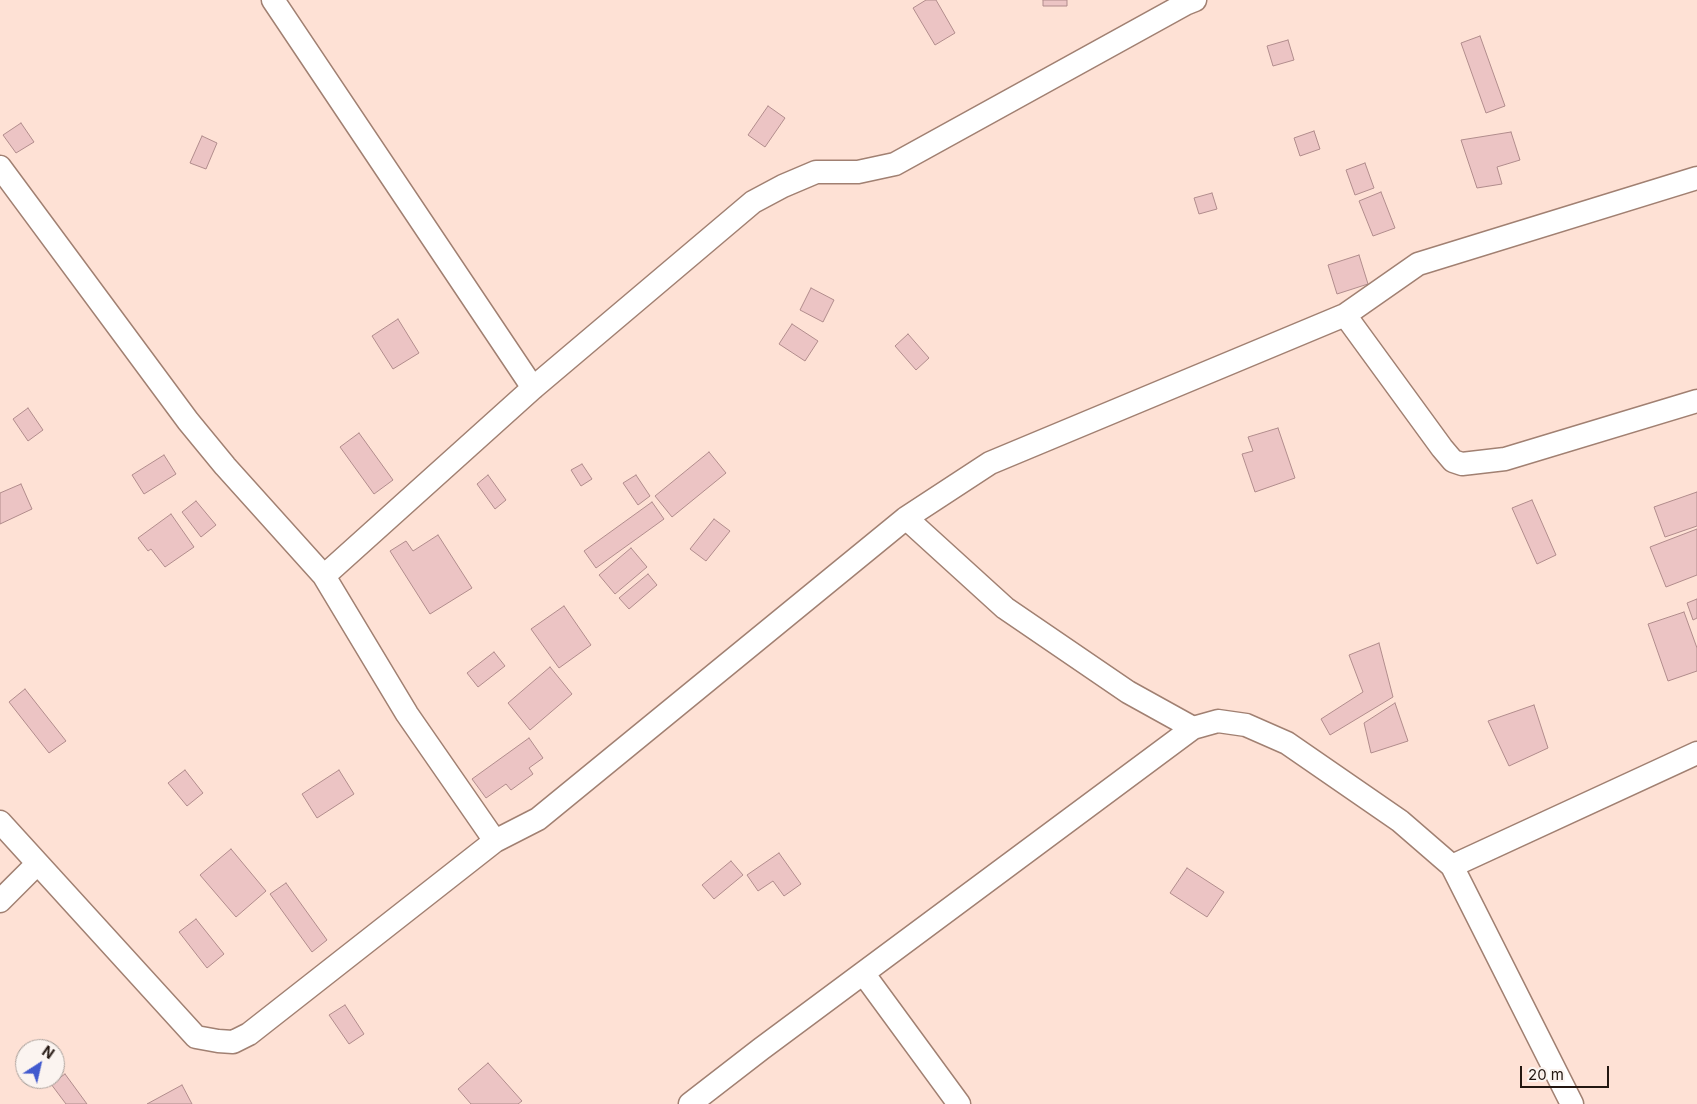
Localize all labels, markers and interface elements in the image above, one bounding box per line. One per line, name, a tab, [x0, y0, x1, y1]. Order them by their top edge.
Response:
north arrow	[15, 1039, 65, 1089]
text: N	[39, 1042, 58, 1062]
scale bar	[1522, 1056, 1611, 1088]
text: 20 m	[1528, 1065, 1564, 1084]

